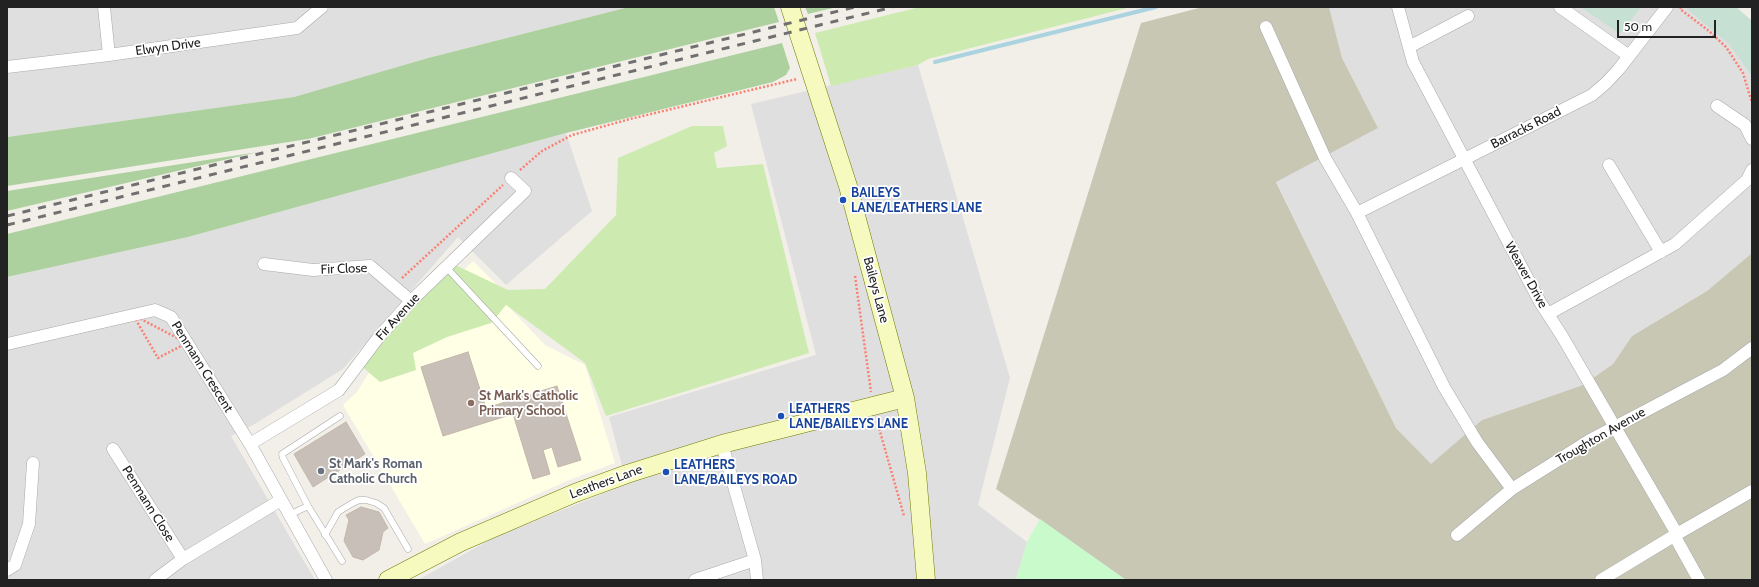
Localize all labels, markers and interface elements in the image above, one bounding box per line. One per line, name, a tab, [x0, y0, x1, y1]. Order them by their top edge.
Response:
scale bar	[1619, 12, 1718, 38]
text: 50 m	[1624, 19, 1652, 34]
street label: Elwyn Drive	[134, 35, 202, 59]
street label: Barracks Road	[1488, 104, 1564, 152]
place label: BAILEYS LANE/LEATHERS LANE	[851, 185, 982, 216]
marker: BAILEYS LANE/LEATHERS LANE	[838, 195, 848, 205]
street label: Weaver Drive	[1501, 239, 1551, 311]
street label: Baileys Lane	[860, 255, 892, 325]
street label: Fir Close	[320, 260, 368, 278]
street label: Fir Avenue	[373, 290, 423, 344]
street label: Penmann Crescent	[168, 319, 236, 415]
place label: St Mark's Catholic Primary School	[479, 388, 578, 419]
marker: St Mark's Catholic Primary School	[466, 398, 476, 408]
place label: LEATHERS LANE/BAILEYS LANE	[789, 401, 908, 432]
street label: Troughton Avenue	[1554, 404, 1648, 468]
marker: LEATHERS LANE/BAILEYS LANE	[776, 411, 786, 421]
place label: St Mark's Roman Catholic Church	[329, 456, 423, 487]
place label: LEATHERS LANE/BAILEYS ROAD	[674, 457, 797, 488]
street label: Leathers Lane	[567, 462, 645, 502]
street label: Penmann Close	[118, 463, 178, 545]
marker: St Mark's Roman Catholic Church	[316, 466, 326, 476]
marker: LEATHERS LANE/BAILEYS ROAD	[661, 467, 671, 477]

